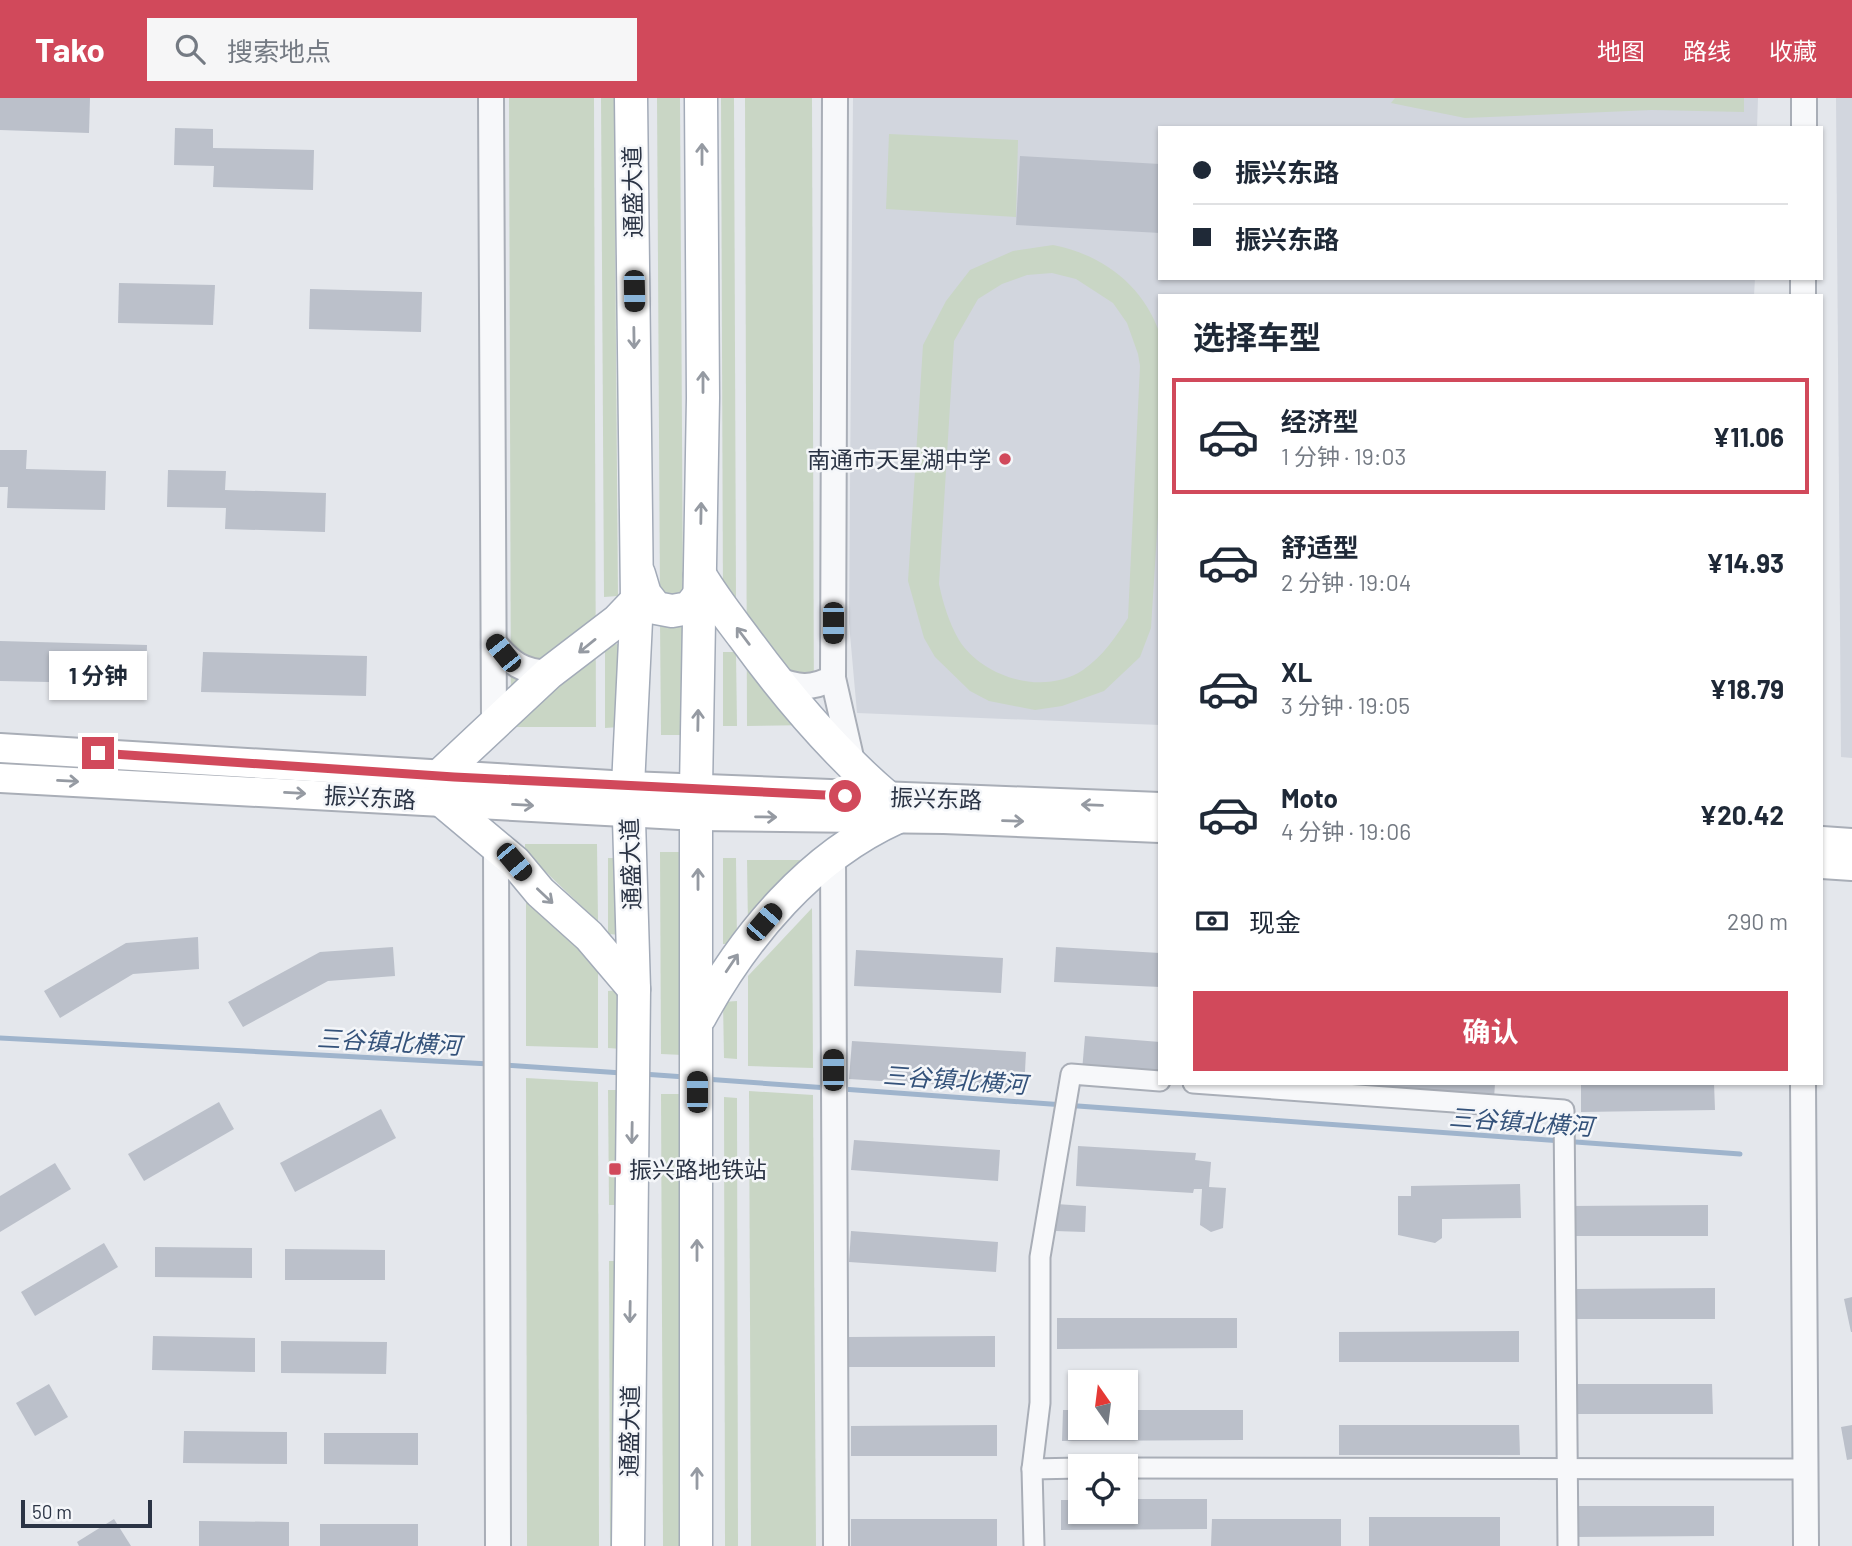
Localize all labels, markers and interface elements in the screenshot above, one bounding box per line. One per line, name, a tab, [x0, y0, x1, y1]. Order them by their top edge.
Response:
search box	[147, 18, 637, 81]
text: Tako	[35, 29, 105, 69]
icon: search	[171, 30, 209, 68]
text: 搜索地点	[227, 35, 331, 66]
text: 地图	[1597, 36, 1645, 65]
text: 路线	[1683, 36, 1731, 65]
text: 收藏	[1769, 36, 1817, 65]
one-way arrow	[695, 143, 709, 166]
street label: 通盛大道	[617, 146, 647, 238]
text: 振兴东路	[1235, 156, 1339, 187]
text: 振兴东路	[1235, 223, 1339, 254]
car	[624, 270, 645, 312]
text: 选择车型	[1193, 317, 1321, 355]
one-way arrow	[627, 326, 641, 349]
one-way arrow	[696, 371, 710, 394]
icon: car	[1197, 405, 1260, 468]
text: 经济型	[1281, 405, 1359, 436]
text: ¥11.06	[1712, 421, 1784, 452]
text: 1 分钟 · 19:03	[1281, 442, 1406, 470]
place label: 南通市天星湖中学	[807, 445, 991, 473]
marker: 南通市天星湖中学	[997, 451, 1013, 467]
one-way arrow	[695, 501, 708, 524]
icon: car	[1197, 531, 1260, 594]
text: 舒适型	[1281, 531, 1359, 562]
text: ¥14.93	[1706, 547, 1784, 578]
text: 2 分钟 · 19:04	[1281, 568, 1411, 596]
car	[823, 602, 844, 644]
one-way arrow	[735, 627, 750, 646]
car	[482, 630, 525, 676]
one-way arrow	[578, 638, 596, 654]
callout: 1 分钟	[49, 652, 147, 700]
text: XL	[1281, 656, 1312, 687]
icon: car	[1197, 657, 1260, 720]
text: 1 分钟	[69, 661, 127, 689]
text: ¥18.79	[1709, 673, 1784, 704]
text: 3 分钟 · 19:05	[1281, 691, 1410, 719]
one-way arrow	[691, 708, 705, 731]
route end	[82, 737, 114, 769]
one-way arrow	[56, 775, 79, 788]
route start	[829, 780, 861, 812]
street label: 振兴东路	[323, 781, 417, 813]
street label: 振兴东路	[890, 782, 982, 814]
text: Moto	[1281, 782, 1338, 813]
icon: car	[1197, 783, 1260, 846]
one-way arrow	[284, 786, 307, 799]
one-way arrow	[511, 798, 534, 811]
one-way arrow	[1081, 798, 1104, 811]
text: ¥20.42	[1699, 799, 1784, 830]
one-way arrow	[755, 810, 778, 824]
one-way arrow	[1001, 815, 1024, 828]
text: 4 分钟 · 19:06	[1281, 817, 1411, 845]
street label: 通盛大道	[614, 818, 646, 910]
car	[493, 839, 536, 885]
one-way arrow	[691, 868, 705, 891]
one-way arrow	[536, 888, 553, 905]
car	[743, 899, 786, 945]
icon: cash	[1193, 902, 1231, 940]
text: 现金	[1249, 906, 1301, 937]
text: 290 m	[1727, 907, 1788, 935]
one-way arrow	[726, 953, 740, 973]
button: 确认	[1193, 991, 1788, 1071]
water label: 三谷镇北横河	[316, 1023, 466, 1059]
car	[823, 1049, 844, 1091]
water label: 三谷镇北横河	[882, 1060, 1032, 1099]
car	[687, 1071, 708, 1113]
water label: 三谷镇北横河	[1448, 1102, 1598, 1141]
one-way arrow	[626, 1121, 639, 1144]
place label: 振兴路地铁站	[629, 1155, 767, 1183]
marker: 振兴路地铁站	[607, 1161, 623, 1177]
one-way arrow	[690, 1239, 704, 1262]
one-way arrow	[624, 1300, 637, 1323]
north arrow	[1068, 1370, 1138, 1440]
map controls	[1068, 1370, 1138, 1524]
street label: 通盛大道	[614, 1385, 644, 1477]
button: locate	[1068, 1454, 1138, 1524]
one-way arrow	[690, 1467, 704, 1490]
scale bar	[21, 1497, 152, 1529]
text: 50 m	[32, 1500, 72, 1523]

